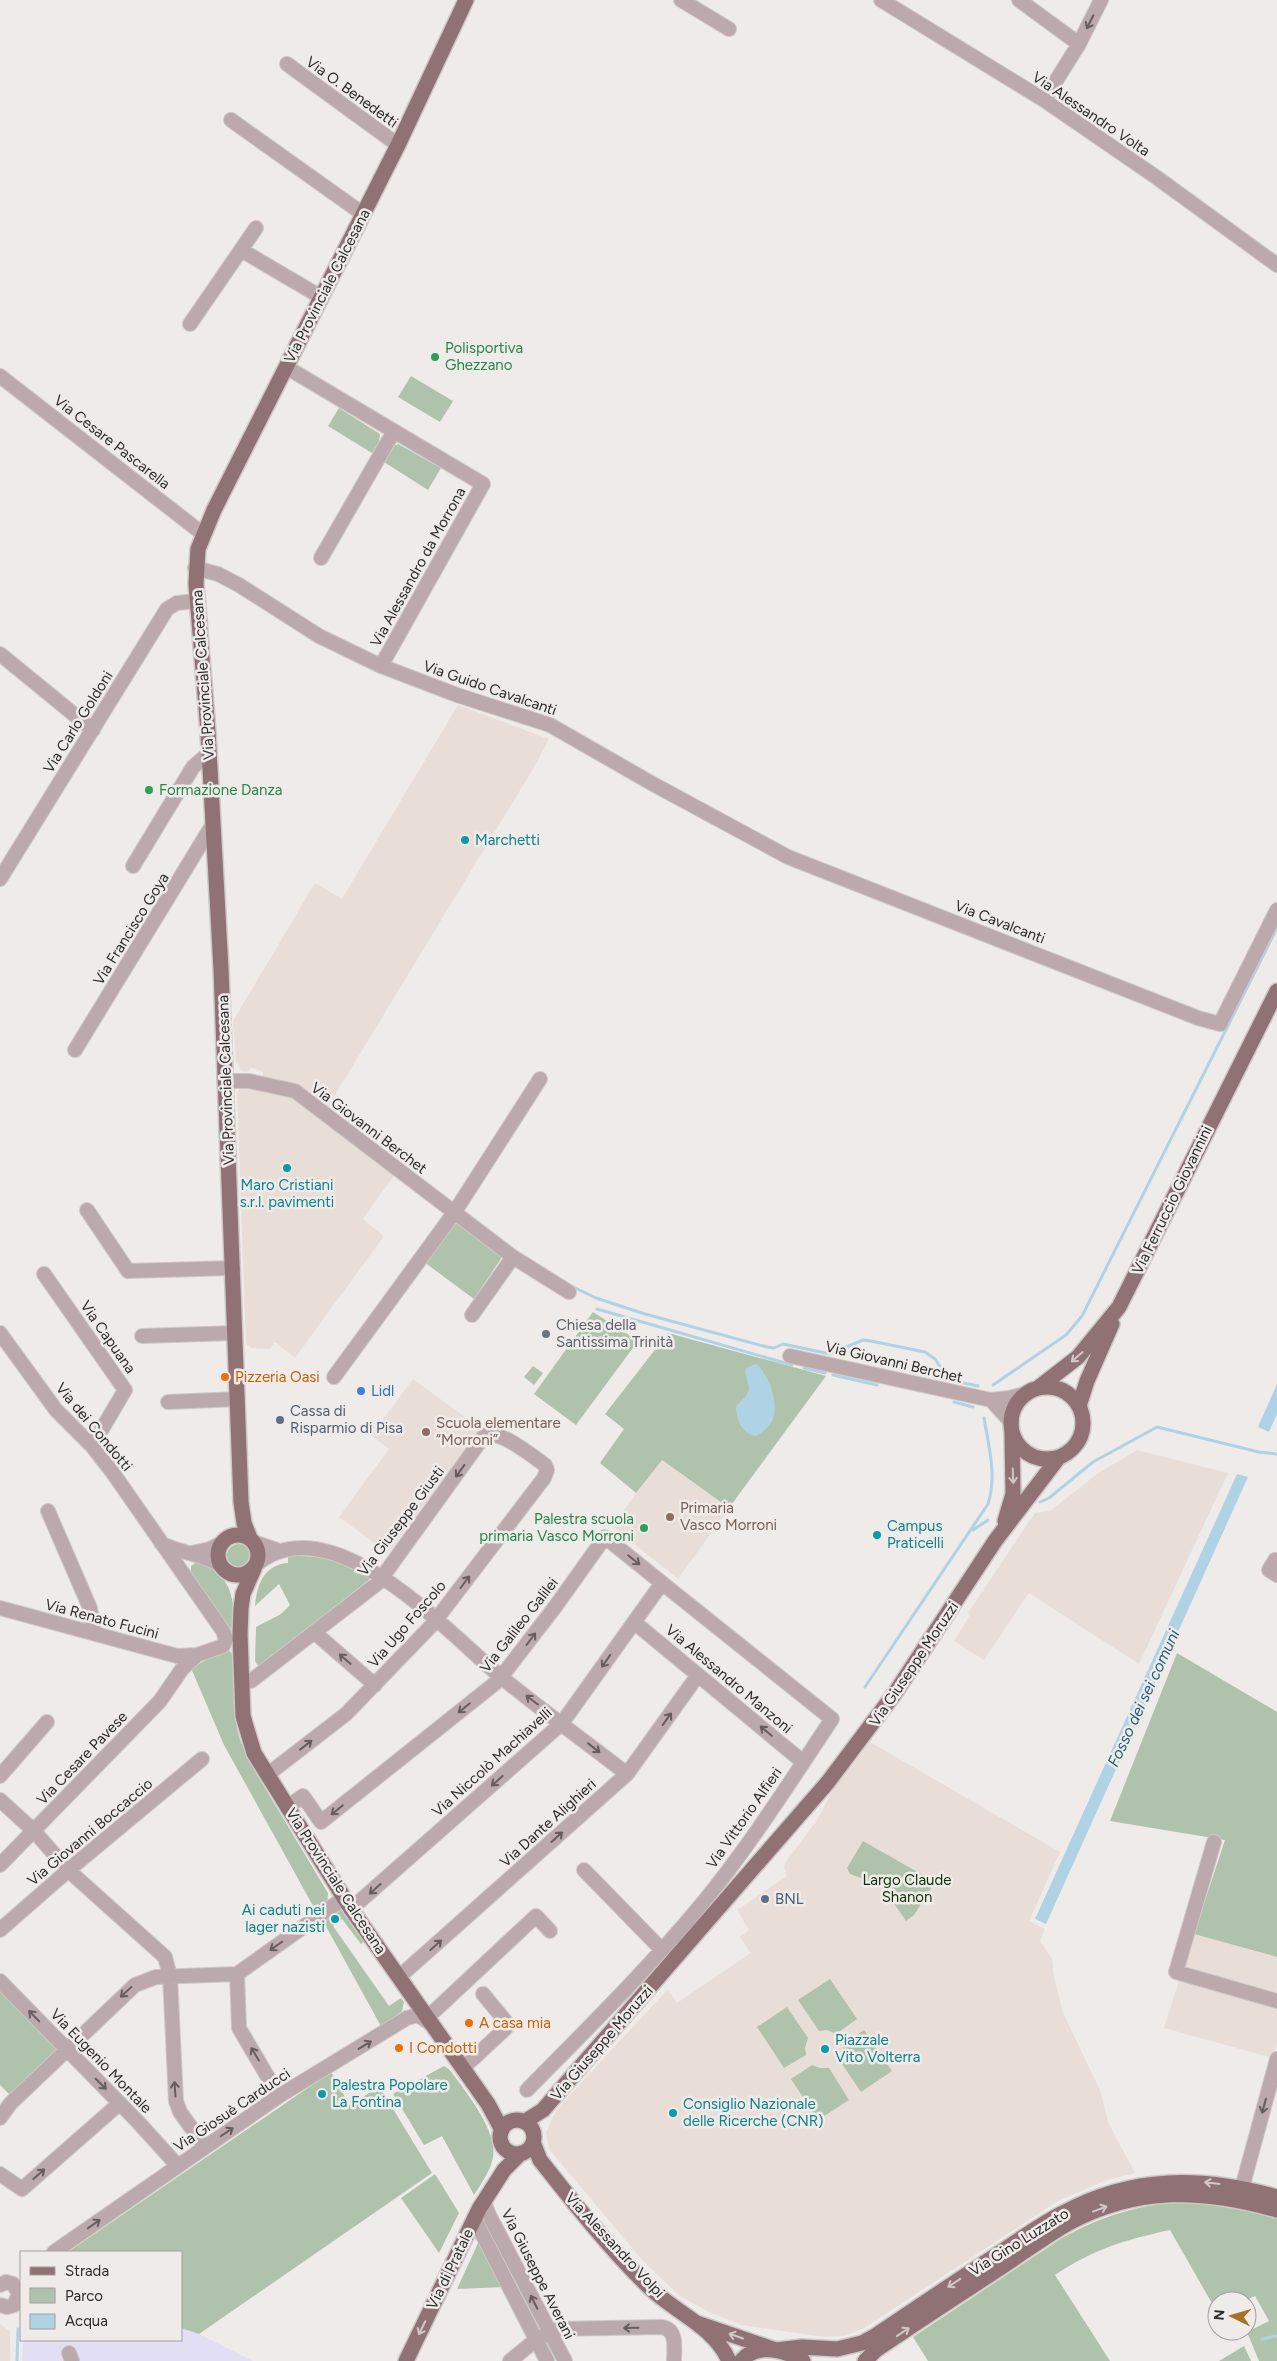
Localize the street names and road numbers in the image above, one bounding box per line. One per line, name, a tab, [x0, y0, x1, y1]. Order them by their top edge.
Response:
street label: Via O. Benedetti	[302, 53, 402, 131]
street label: Via Alessandro Volta	[1029, 68, 1153, 160]
street label: Via Provinciale Calcesana	[280, 206, 374, 366]
street label: Via Cesare Pascarella	[50, 391, 174, 493]
street label: Via Alessandro da Morrona	[367, 484, 469, 650]
street label: Via Provinciale Calcesana	[188, 589, 218, 761]
street label: Via Guido Cavalcanti	[421, 657, 559, 719]
street label: Via Carlo Goldoni	[39, 668, 117, 776]
street label: Via Francisco Goya	[89, 870, 173, 988]
street label: Via Cavalcanti	[952, 896, 1048, 948]
street label: Via Provinciale Calcesana	[214, 995, 238, 1165]
street label: Via Giovanni Berchet	[307, 1079, 431, 1178]
street label: Via Ferruccio Giovannini	[1128, 1123, 1216, 1277]
street label: Via Capuana	[76, 1297, 140, 1377]
street label: Via Giovanni Berchet	[823, 1337, 965, 1387]
street label: Via dei Condotti	[52, 1379, 136, 1475]
street label: Via Giuseppe Giusti	[354, 1463, 448, 1579]
street label: Via Galileo Galilei	[476, 1574, 562, 1676]
street label: Via Ugo Foscolo	[364, 1577, 450, 1671]
street label: Via Renato Fucini	[43, 1595, 161, 1643]
street label: Via Giuseppe Moruzzi	[866, 1598, 962, 1730]
street label: Via Alessandro Manzoni	[662, 1621, 796, 1737]
street label: Via Niccolò Machiavelli	[428, 1704, 556, 1820]
street label: Via Cesare Pavese	[33, 1708, 131, 1808]
street label: Via Vittorio Alfieri	[702, 1764, 786, 1872]
street label: Via Giovanni Boccaccio	[24, 1774, 157, 1890]
street label: Via Dante Alighieri	[496, 1775, 600, 1871]
street label: Via Provinciale Calcesana	[282, 1805, 390, 1957]
street label: Via Giuseppe Moruzzi	[547, 1982, 657, 2104]
street label: Via Eugenio Montale	[47, 2005, 155, 2117]
street label: Via Giosuè Carducci	[170, 2064, 294, 2156]
street label: Via Alessandro Volpi	[562, 2189, 668, 2301]
street label: Via Gino Luzzato	[966, 2204, 1072, 2280]
street label: Via Giuseppe Averani	[497, 2206, 579, 2342]
street label: Via di Pratale	[423, 2226, 477, 2312]

